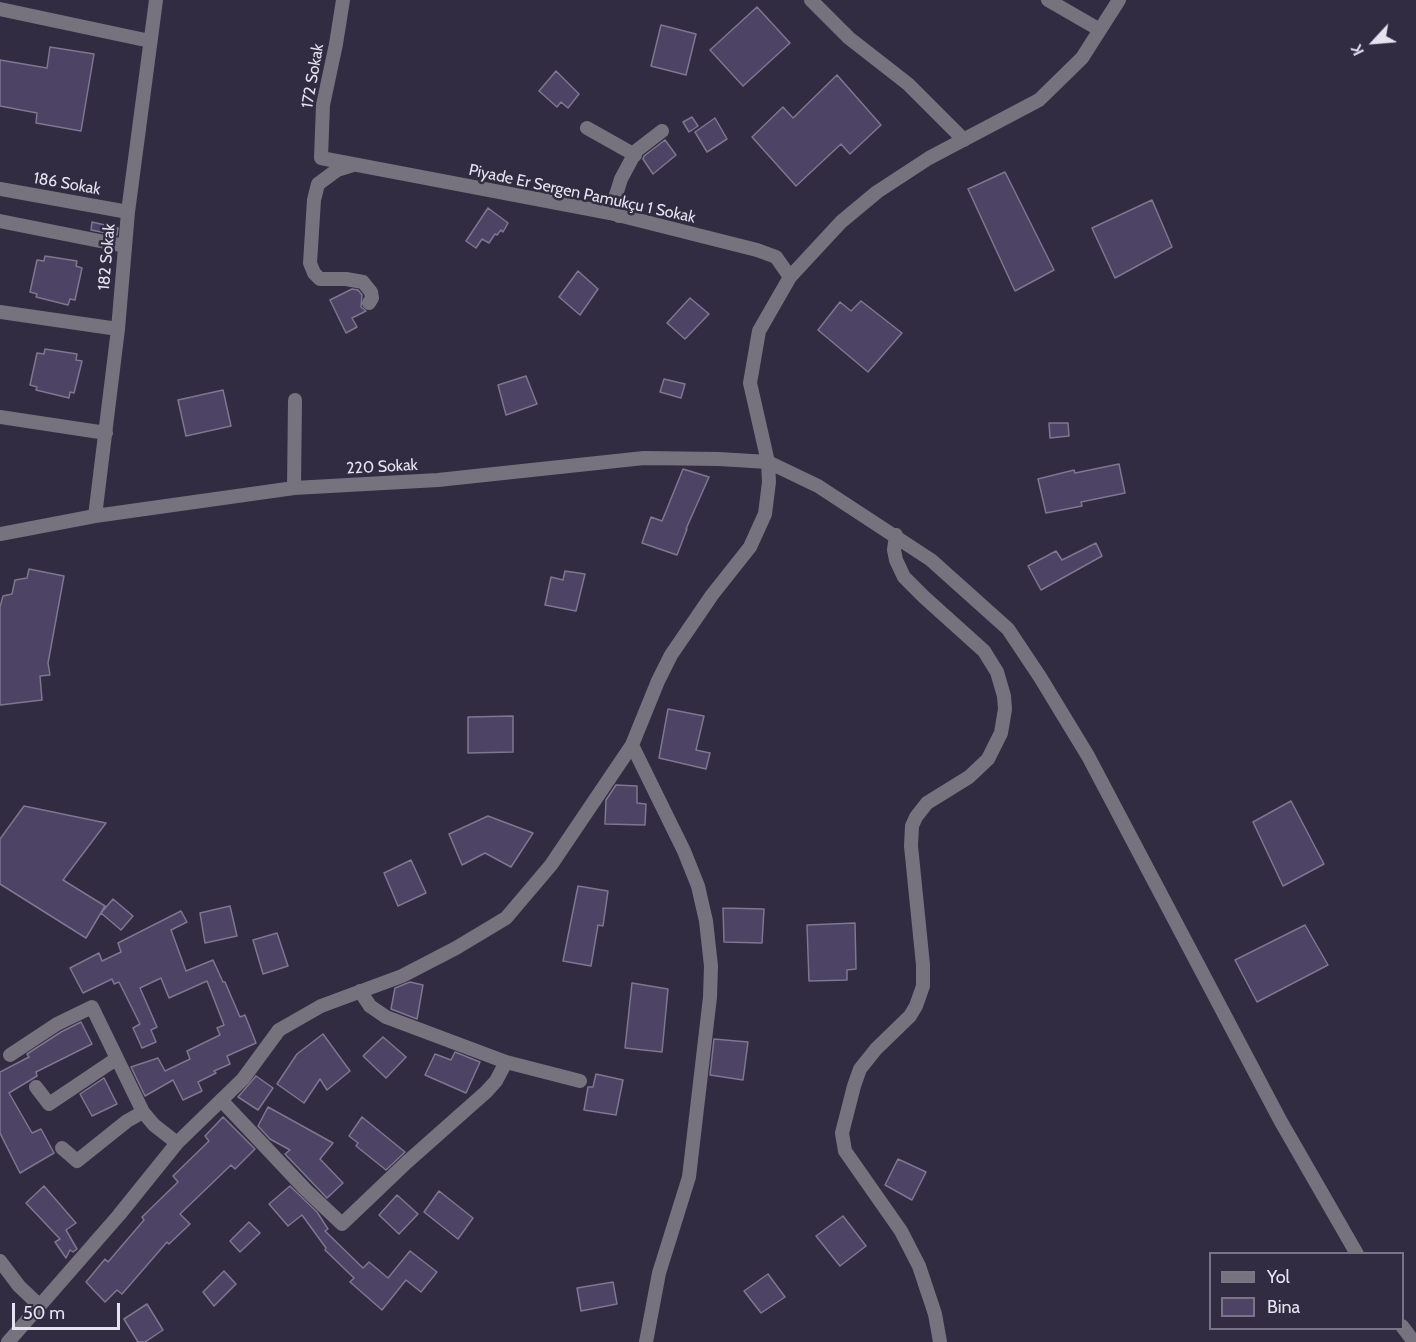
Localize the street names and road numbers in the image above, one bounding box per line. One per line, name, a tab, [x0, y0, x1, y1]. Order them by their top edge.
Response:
street label: 172 Sokak	[298, 42, 328, 110]
street label: Piyade Er Sergen Pamukçu 1 Sokak	[467, 161, 697, 227]
street label: 186 Sokak	[32, 169, 102, 199]
street label: 182 Sokak	[95, 223, 119, 291]
street label: 220 Sokak	[346, 456, 418, 478]

